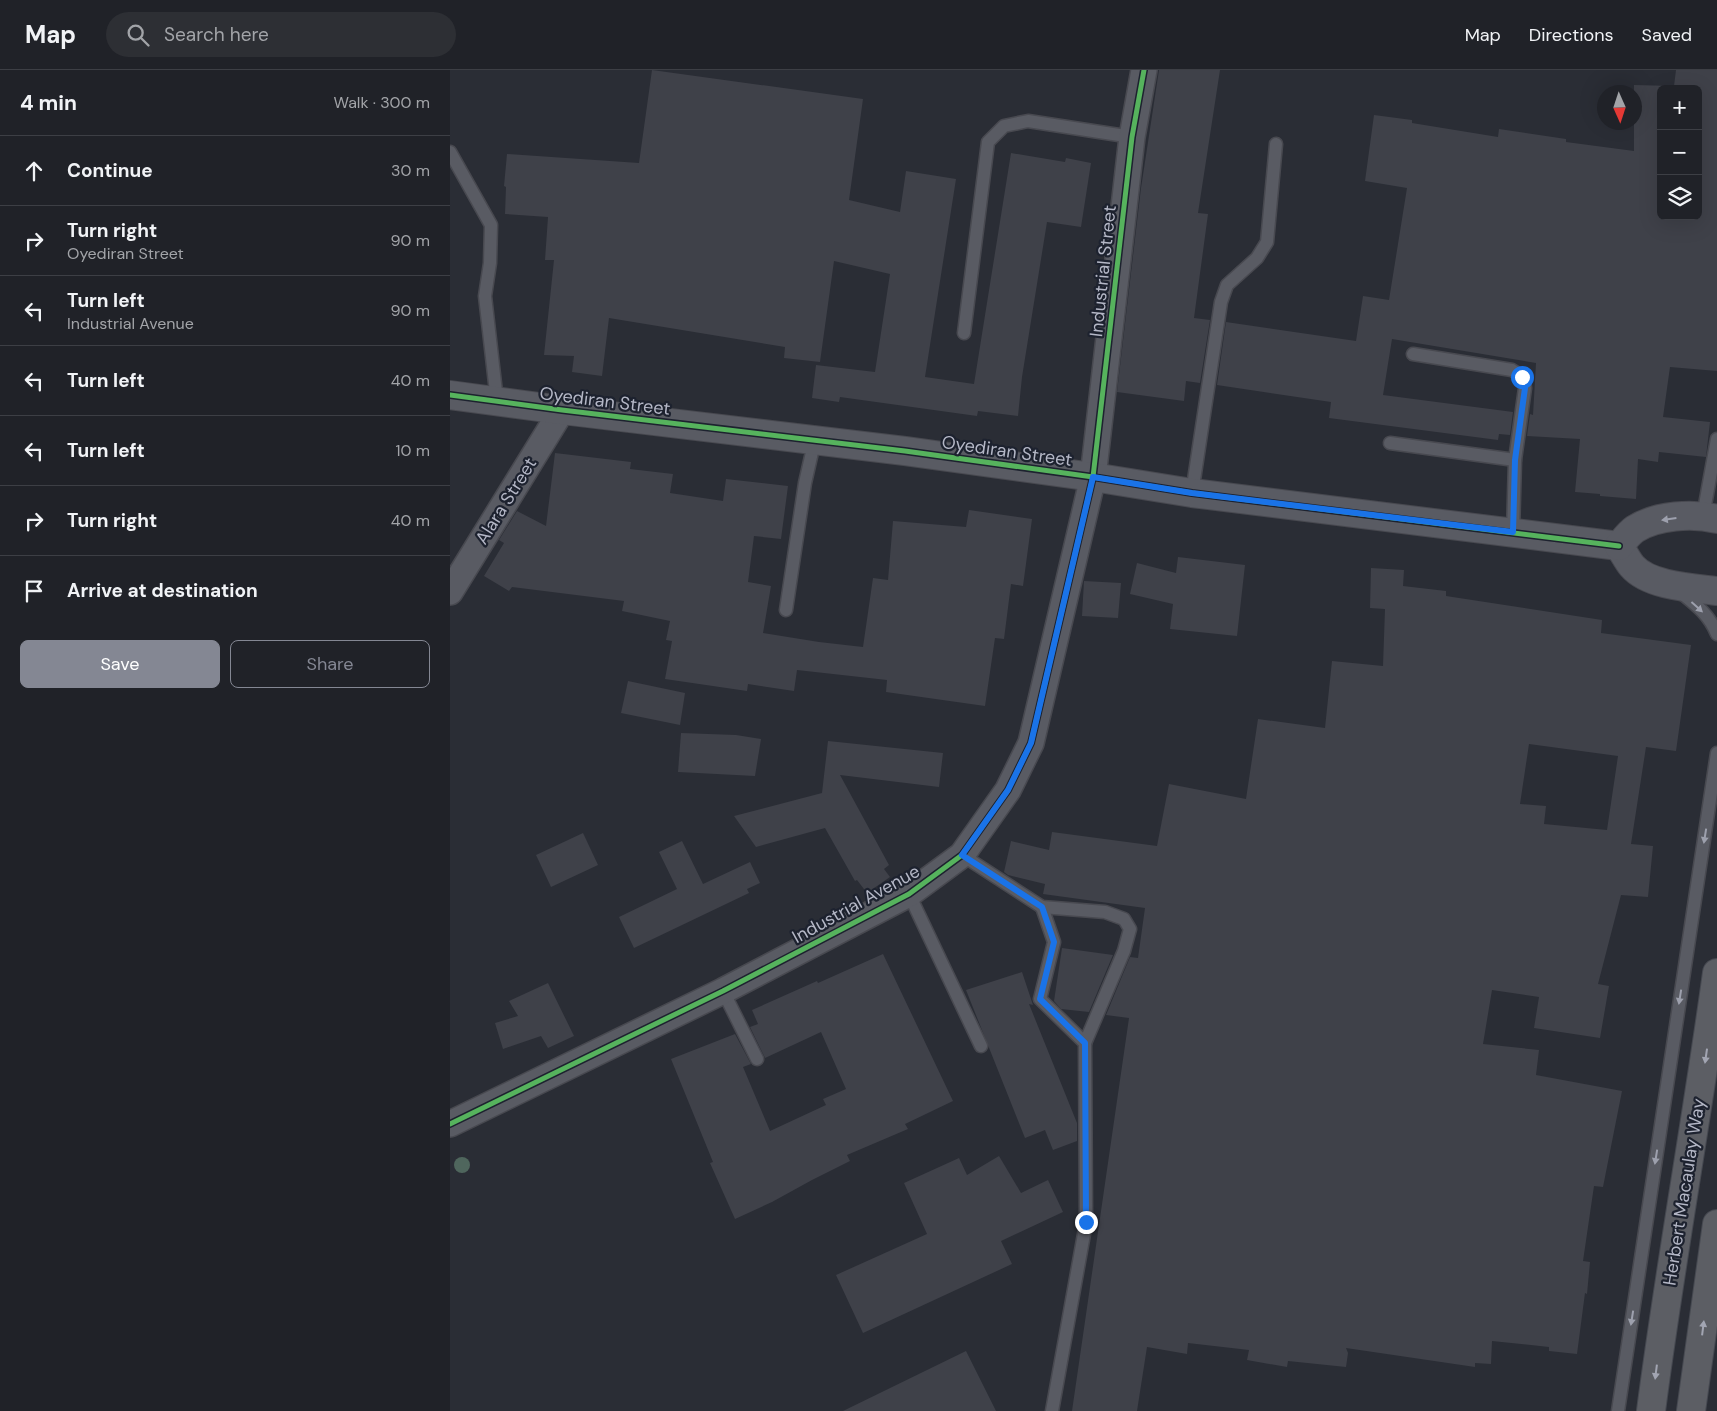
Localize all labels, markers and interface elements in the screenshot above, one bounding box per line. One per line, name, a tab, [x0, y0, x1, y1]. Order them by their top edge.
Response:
search box	[106, 12, 456, 57]
text: Map	[25, 19, 76, 50]
icon: search	[124, 21, 152, 49]
text: Search here	[164, 22, 269, 47]
text: Map	[1465, 23, 1501, 47]
text: Directions	[1529, 23, 1614, 47]
text: Saved	[1642, 23, 1692, 47]
north arrow	[1597, 85, 1642, 130]
map controls	[1657, 85, 1702, 220]
button: +	[1657, 85, 1702, 130]
text: 4 min	[20, 89, 77, 117]
text: Walk · 300 m	[333, 92, 430, 113]
button: −	[1657, 130, 1702, 175]
icon: ahead	[20, 157, 48, 185]
text: Continue	[67, 158, 153, 183]
text: 30 m	[391, 160, 430, 181]
button: layers	[1657, 175, 1702, 220]
street label: Industrial Street	[1084, 204, 1122, 338]
text: Turn right	[67, 218, 157, 243]
icon: right	[20, 227, 48, 255]
text: 90 m	[390, 230, 430, 251]
text: Oyediran Street	[67, 243, 184, 264]
text: Turn left	[67, 288, 145, 313]
icon: left	[20, 297, 48, 325]
text: 90 m	[390, 300, 430, 321]
text: Industrial Avenue	[67, 313, 194, 334]
route start	[1511, 366, 1534, 389]
icon: left	[20, 367, 48, 395]
text: Turn left	[67, 368, 145, 393]
text: 40 m	[391, 370, 430, 391]
street label: Oyediran Street	[538, 381, 672, 421]
street label: Oyediran Street	[940, 430, 1074, 472]
icon: left	[20, 437, 48, 465]
text: Turn left	[67, 438, 145, 463]
text: 10 m	[396, 440, 430, 461]
street label: Alara Street	[470, 453, 542, 549]
icon: right	[20, 507, 48, 535]
text: Turn right	[67, 508, 157, 533]
text: 40 m	[391, 510, 430, 531]
one-way arrow	[1660, 515, 1676, 523]
icon: arrive	[20, 577, 48, 605]
text: Arrive at destination	[67, 578, 258, 603]
one-way arrow	[1691, 601, 1703, 613]
button: Save	[20, 640, 220, 688]
button: Share	[230, 640, 430, 688]
one-way arrow	[1700, 828, 1708, 844]
street label: Industrial Avenue	[788, 859, 924, 949]
one-way arrow	[1676, 989, 1684, 1005]
one-way arrow	[1701, 1048, 1709, 1064]
street label: Herbert Macaulay Way	[1657, 1097, 1711, 1287]
one-way arrow	[1652, 1150, 1660, 1166]
route end	[1075, 1211, 1098, 1234]
one-way arrow	[1627, 1310, 1635, 1326]
one-way arrow	[1699, 1320, 1707, 1336]
one-way arrow	[1652, 1364, 1660, 1380]

